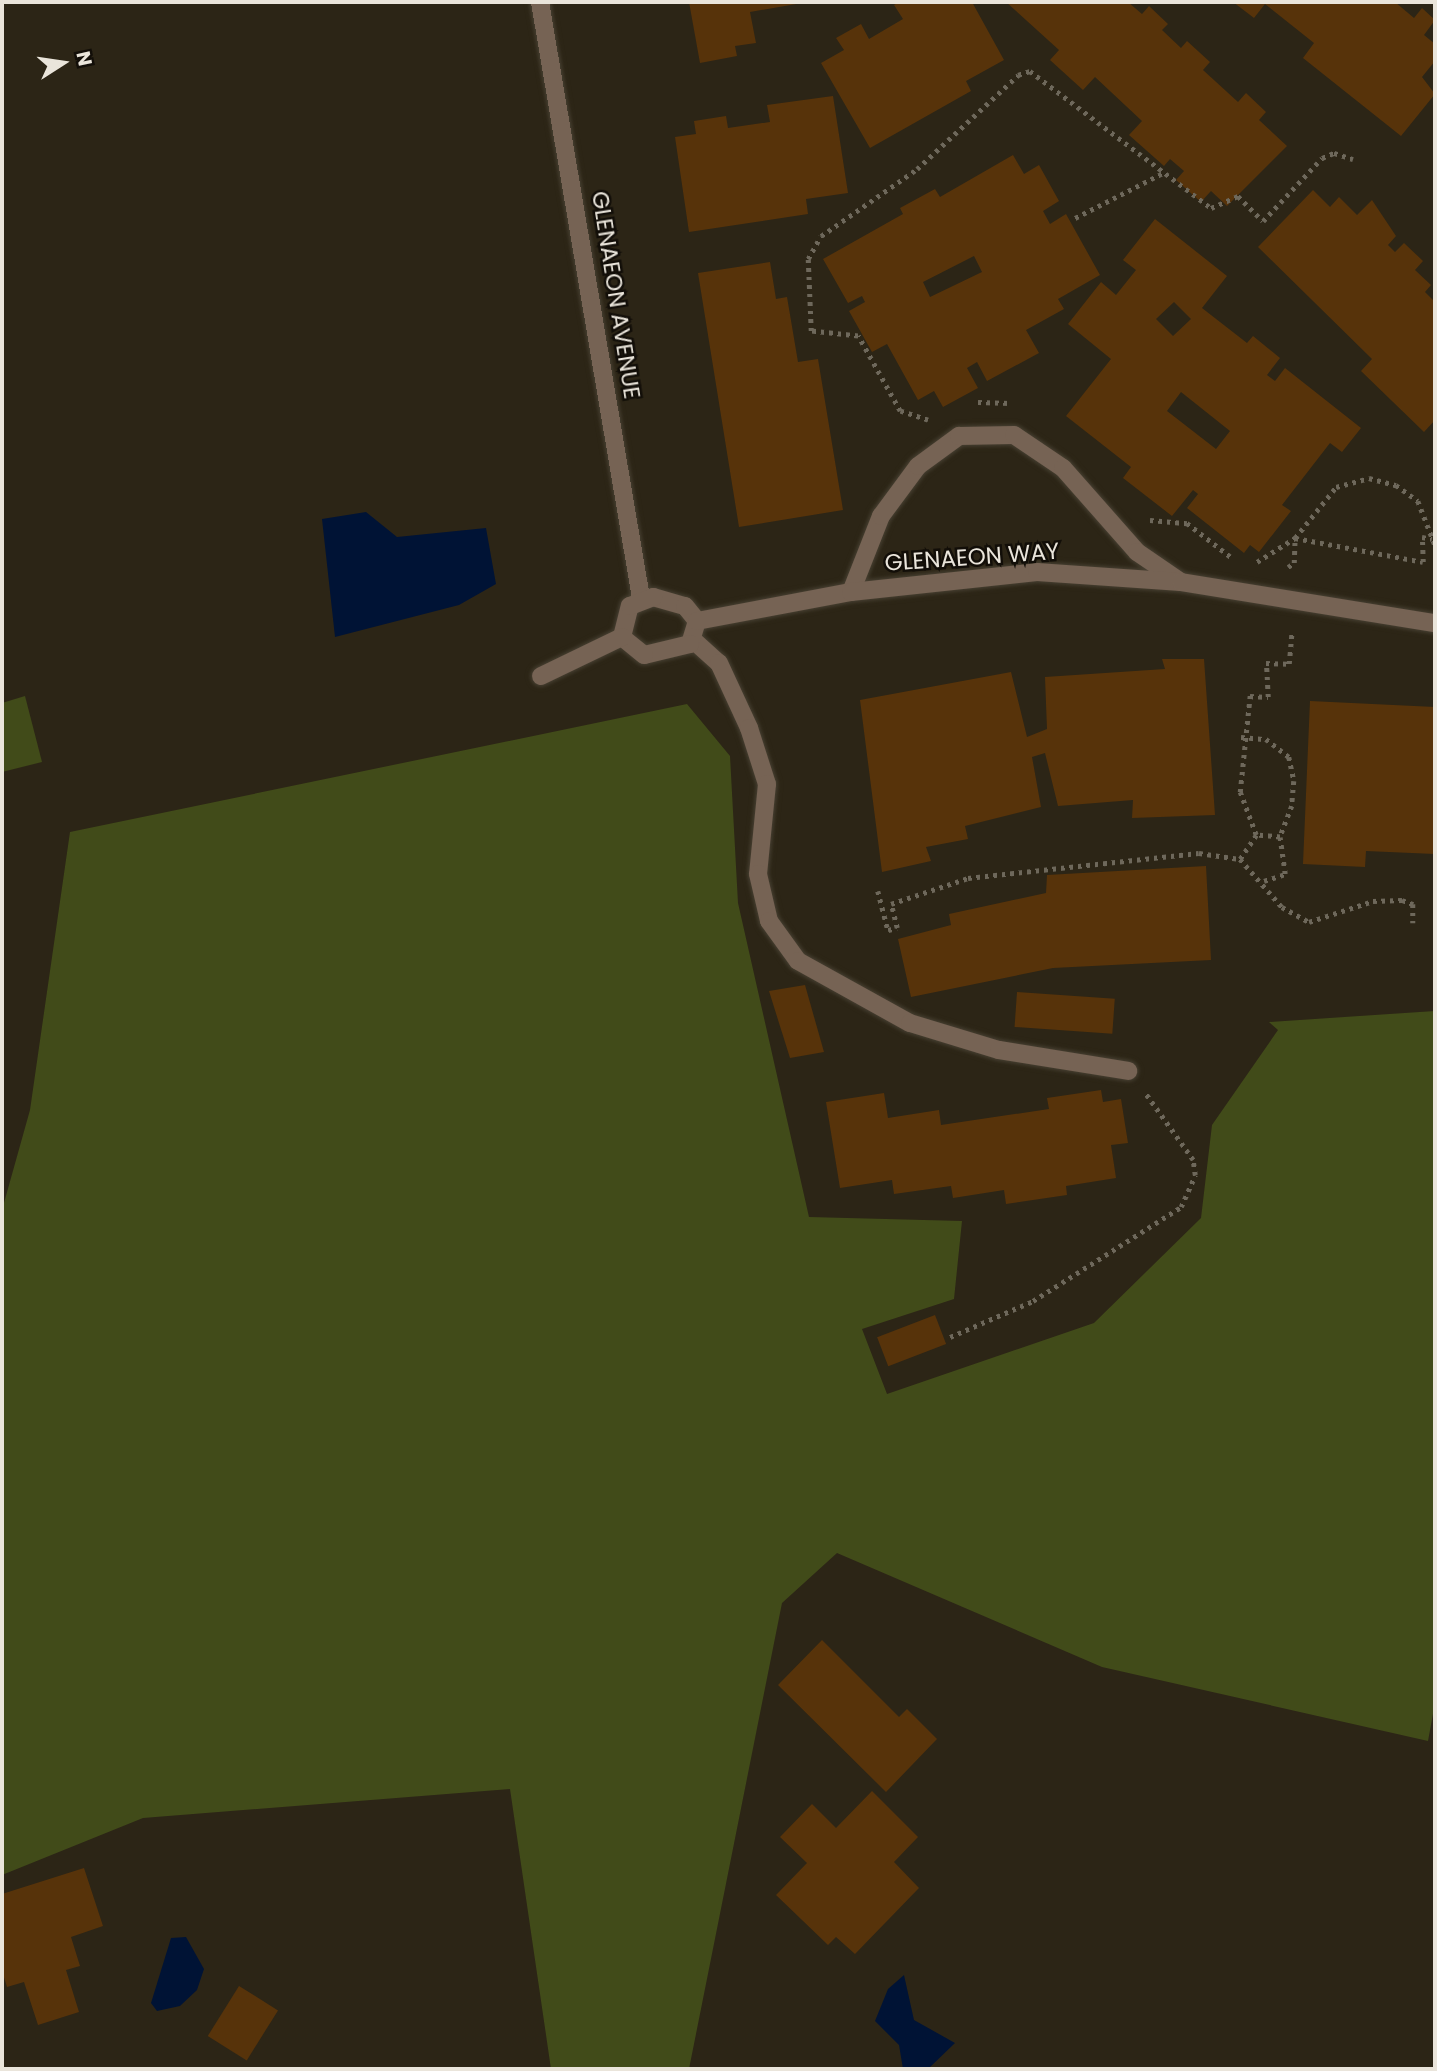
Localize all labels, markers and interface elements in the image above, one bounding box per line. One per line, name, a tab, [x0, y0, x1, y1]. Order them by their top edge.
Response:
north arrow	[28, 28, 98, 98]
text: N	[69, 49, 99, 68]
street label: GLENAEON AVENUE	[586, 189, 646, 401]
street label: GLENAEON WAY	[884, 537, 1060, 577]

